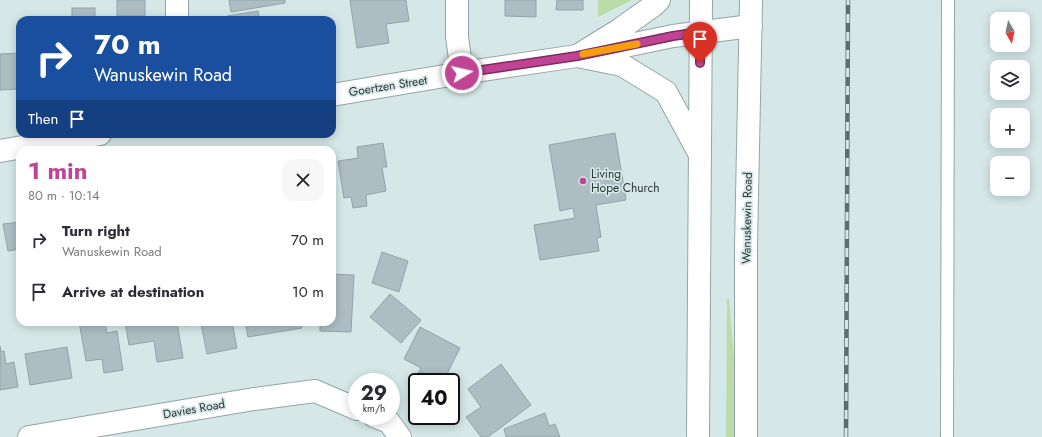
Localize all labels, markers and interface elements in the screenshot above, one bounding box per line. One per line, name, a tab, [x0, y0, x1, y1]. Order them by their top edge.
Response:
north arrow	[990, 12, 1030, 52]
map controls	[990, 12, 1030, 196]
pin	[683, 22, 717, 63]
text: 70 m	[94, 24, 161, 65]
icon: arrive	[689, 28, 711, 50]
icon: right	[28, 32, 80, 84]
position arrow	[441, 52, 483, 94]
button: layers	[990, 60, 1030, 100]
text: Wanuskewin Road	[94, 62, 232, 88]
street label: Goertzen Street	[348, 71, 429, 101]
text: Then	[28, 108, 58, 130]
icon: arrive	[66, 108, 88, 130]
button: +	[990, 108, 1030, 148]
text: 1 min	[28, 153, 88, 188]
button: −	[990, 156, 1030, 196]
button: close	[282, 159, 324, 201]
place label: Living Hope Church	[591, 165, 660, 197]
street label: Wanuskewin Road	[737, 172, 757, 264]
marker: Living Hope Church	[578, 176, 588, 186]
text: 80 m · 10:14	[28, 186, 100, 205]
text: Turn right	[62, 220, 130, 242]
icon: right	[28, 229, 50, 251]
text: 70 m	[291, 229, 324, 251]
text: Wanuskewin Road	[62, 242, 162, 261]
icon: arrive	[28, 281, 50, 303]
text: Arrive at destination	[62, 281, 204, 303]
text: 10 m	[292, 281, 324, 303]
speed limit sign: 40	[408, 373, 460, 425]
text: 29	[361, 379, 387, 408]
street label: Davies Road	[162, 395, 226, 423]
text: km/h	[363, 401, 385, 416]

